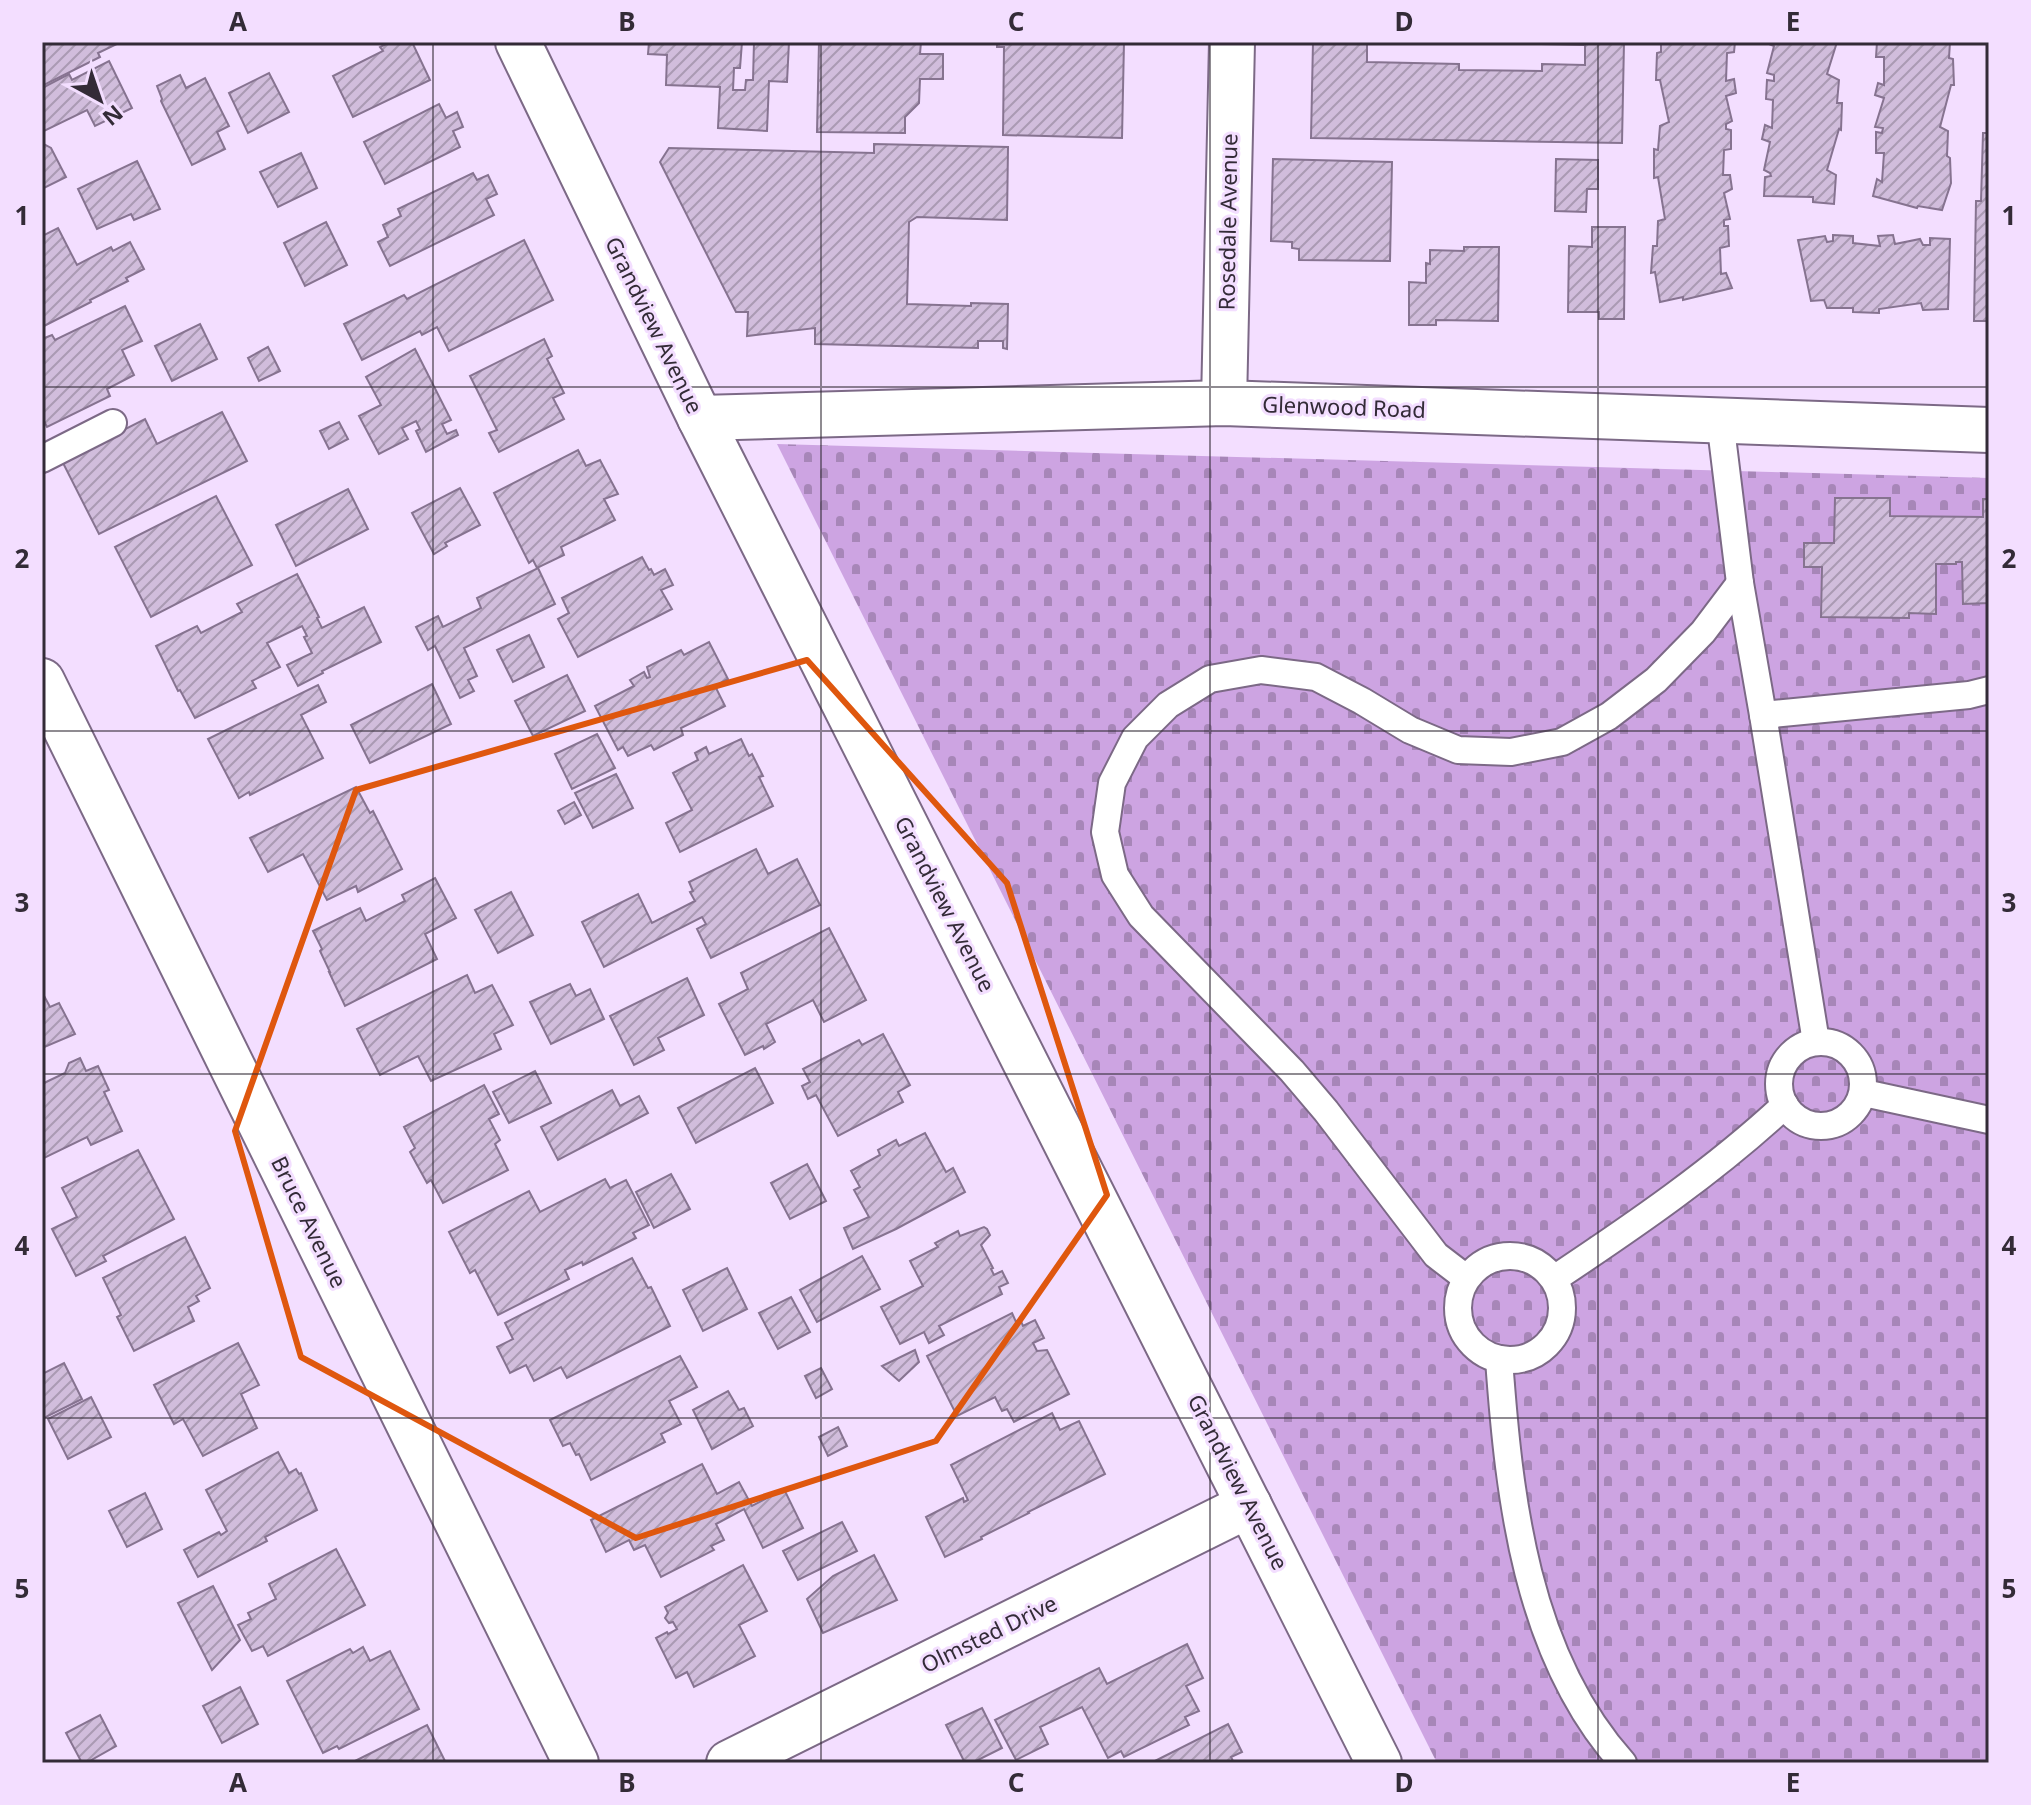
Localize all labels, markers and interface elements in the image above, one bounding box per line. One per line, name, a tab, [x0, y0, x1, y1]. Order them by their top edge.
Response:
text: A	[229, 3, 247, 39]
text: B	[618, 3, 636, 39]
text: C	[1008, 3, 1024, 39]
text: D	[1394, 3, 1414, 39]
text: E	[1786, 3, 1800, 39]
north arrow	[60, 60, 140, 140]
text: N	[97, 99, 130, 133]
street label: Rosedale Avenue	[1210, 133, 1244, 311]
text: 1	[15, 197, 29, 233]
text: 1	[2002, 197, 2016, 233]
street label: Grandview Avenue	[599, 231, 711, 418]
street label: Glenwood Road	[1262, 388, 1426, 424]
text: 2	[15, 540, 30, 576]
text: 2	[2002, 540, 2017, 576]
street label: Grandview Avenue	[889, 811, 1003, 996]
text: 3	[15, 884, 29, 920]
text: 3	[2002, 884, 2016, 920]
street label: Bruce Avenue	[265, 1151, 355, 1292]
text: 4	[15, 1227, 30, 1263]
text: 4	[2002, 1227, 2017, 1263]
street label: Grandview Avenue	[1182, 1389, 1296, 1574]
text: 5	[15, 1570, 29, 1606]
text: 5	[2002, 1570, 2016, 1606]
street label: Olmsted Drive	[915, 1587, 1062, 1679]
text: A	[229, 1764, 247, 1800]
text: B	[618, 1764, 636, 1800]
text: C	[1008, 1764, 1024, 1800]
text: D	[1394, 1764, 1414, 1800]
text: E	[1786, 1764, 1800, 1800]

